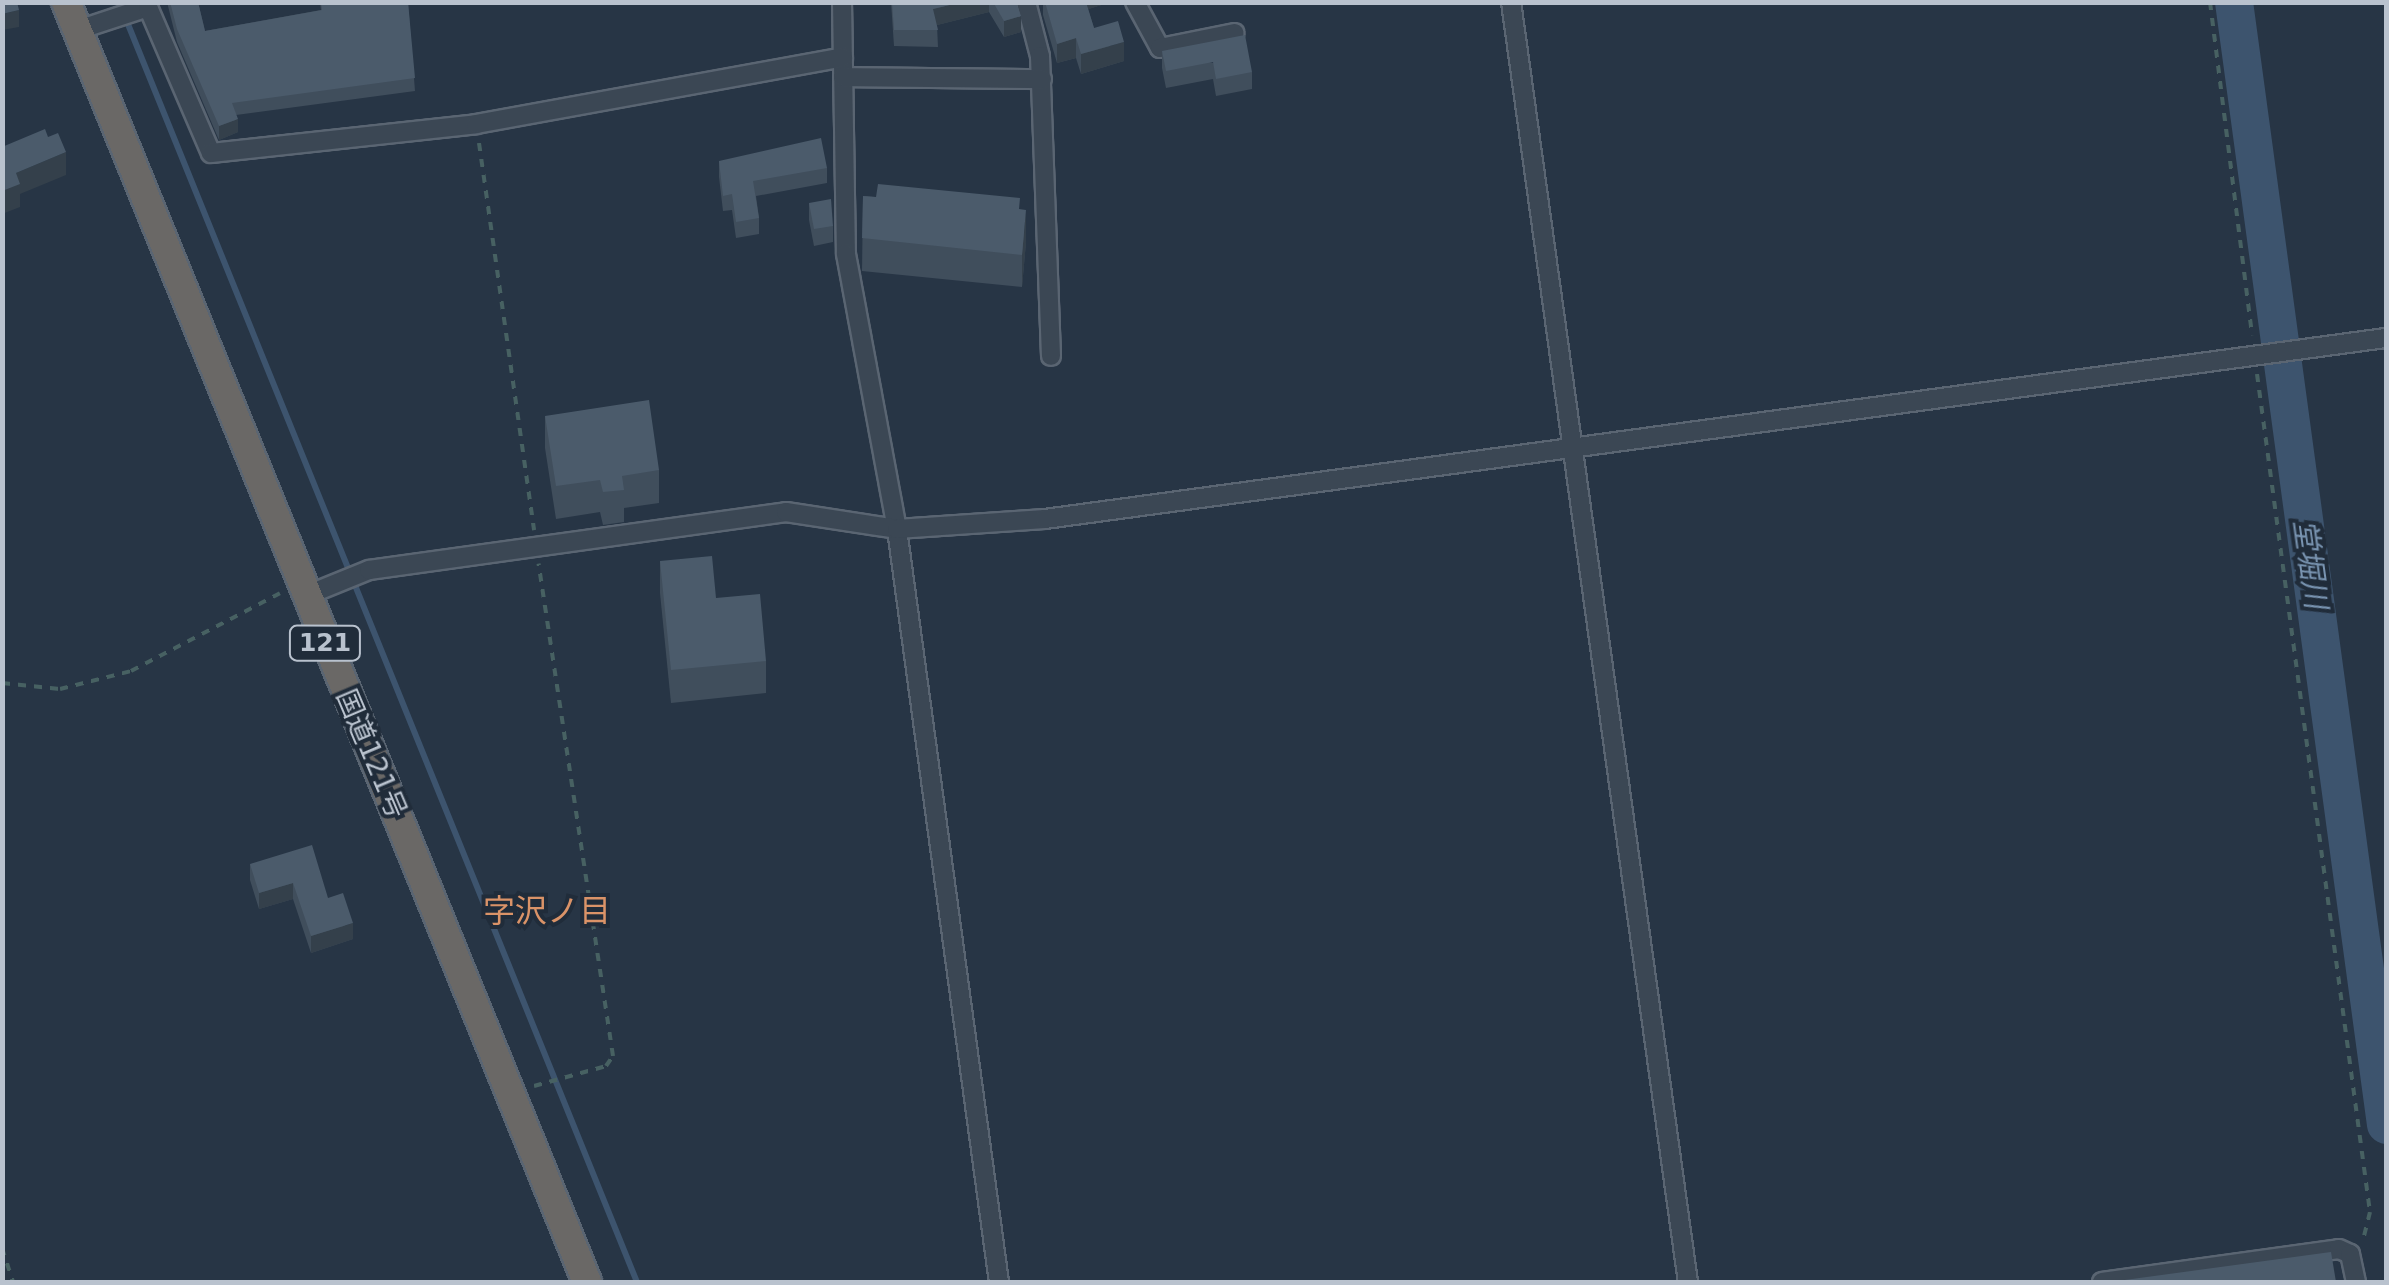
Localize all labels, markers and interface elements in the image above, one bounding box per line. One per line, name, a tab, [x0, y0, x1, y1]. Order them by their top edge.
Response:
water label: 堂堀川	[2286, 517, 2334, 611]
road number: 121	[288, 623, 362, 663]
street label: 国道121号	[329, 684, 413, 824]
district label: 字沢ノ目	[483, 892, 611, 930]

